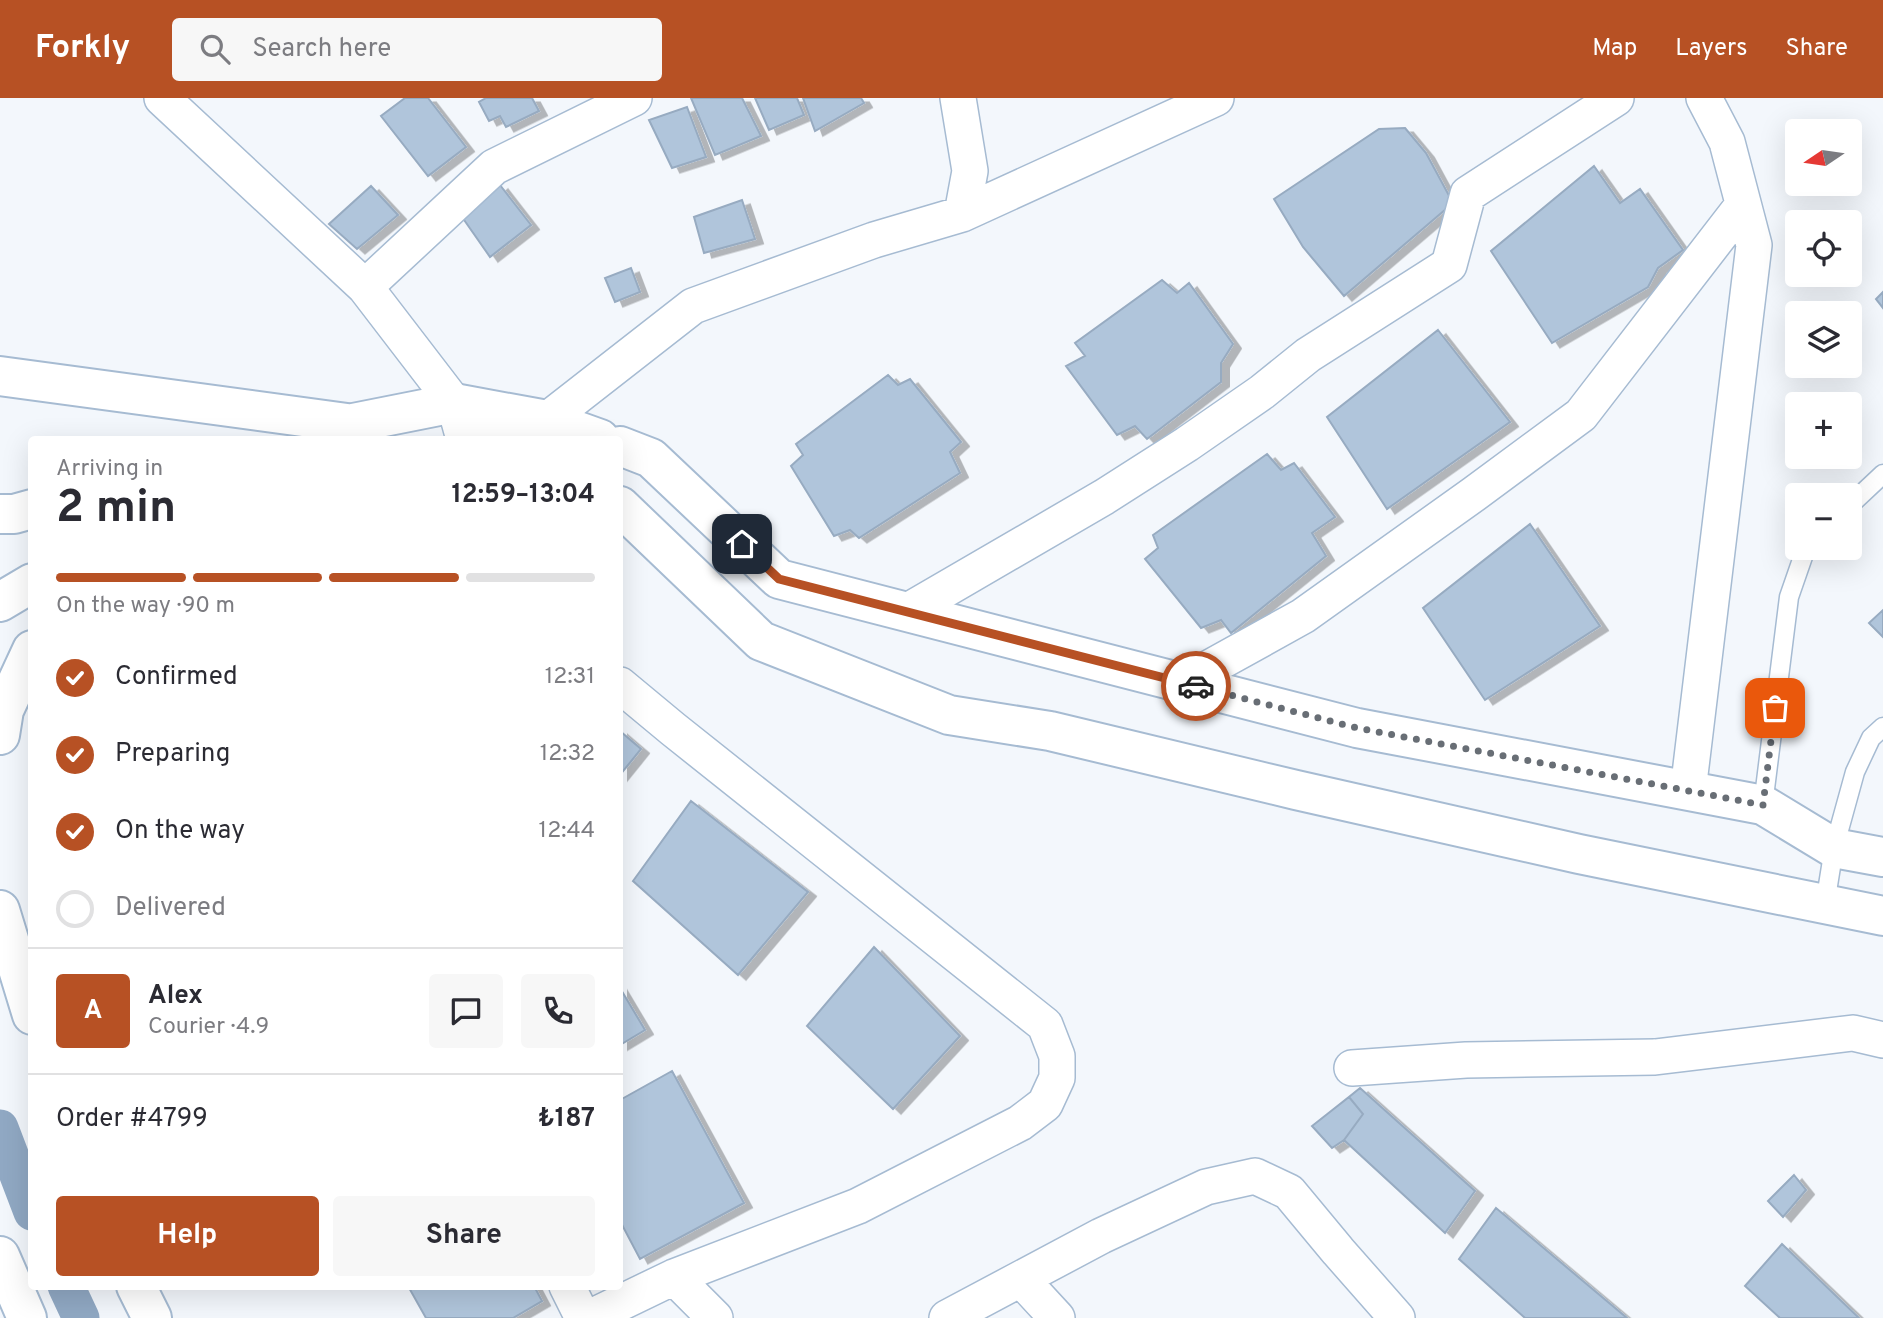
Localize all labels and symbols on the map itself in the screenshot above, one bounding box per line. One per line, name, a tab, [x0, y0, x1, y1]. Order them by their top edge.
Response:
north arrow	[1785, 119, 1862, 196]
pin	[712, 514, 772, 574]
courier	[1161, 651, 1231, 721]
pin	[1745, 678, 1805, 738]

